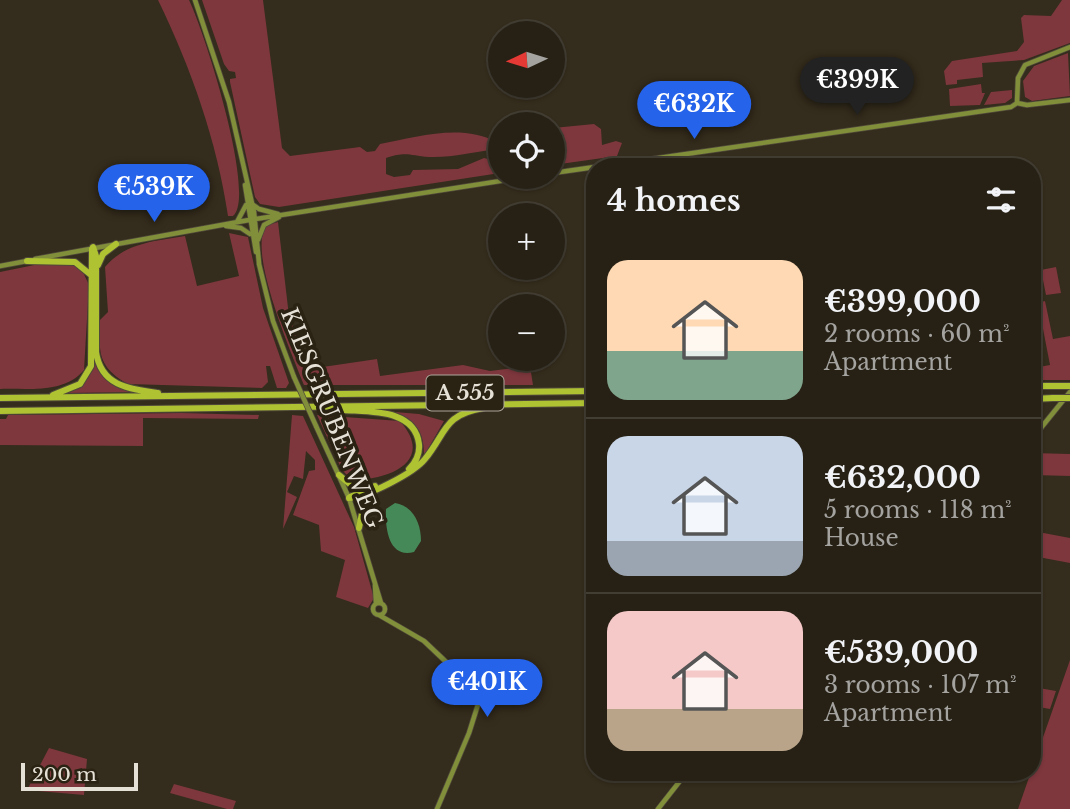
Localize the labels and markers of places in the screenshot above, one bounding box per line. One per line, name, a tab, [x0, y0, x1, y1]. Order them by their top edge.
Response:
pin: €399K	[808, 58, 906, 117]
pin: €632K	[645, 82, 743, 141]
pin: €539K	[105, 164, 203, 224]
pin: €401K	[438, 660, 536, 719]

